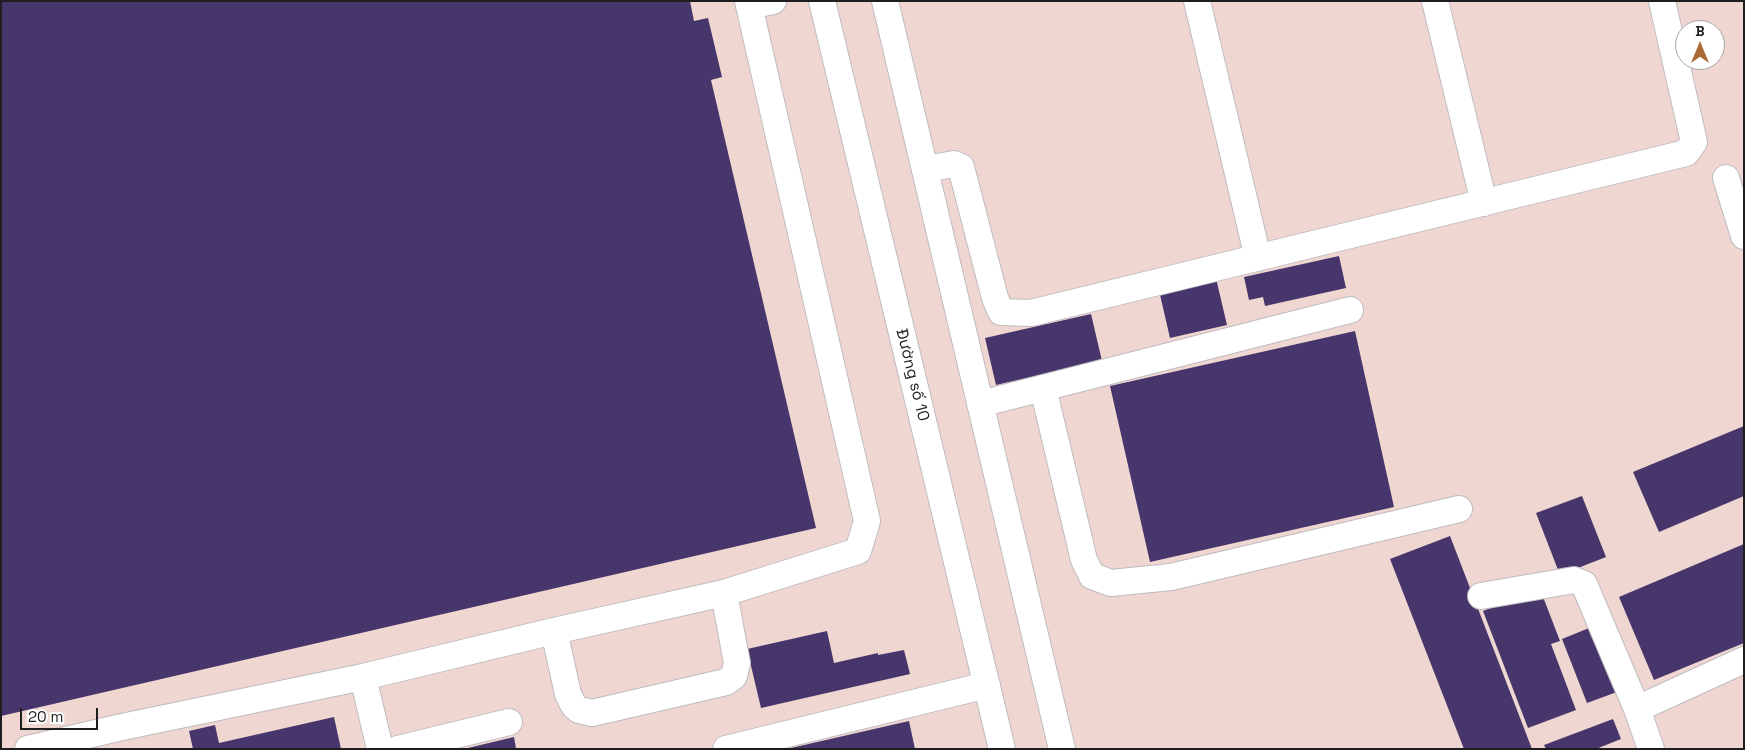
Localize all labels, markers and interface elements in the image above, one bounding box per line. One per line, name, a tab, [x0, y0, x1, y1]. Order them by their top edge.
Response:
north arrow	[1675, 20, 1725, 70]
text: B	[1695, 22, 1705, 40]
street label: Đường số 10	[891, 327, 933, 423]
scale bar	[22, 698, 100, 730]
text: 20 m	[28, 707, 63, 726]

